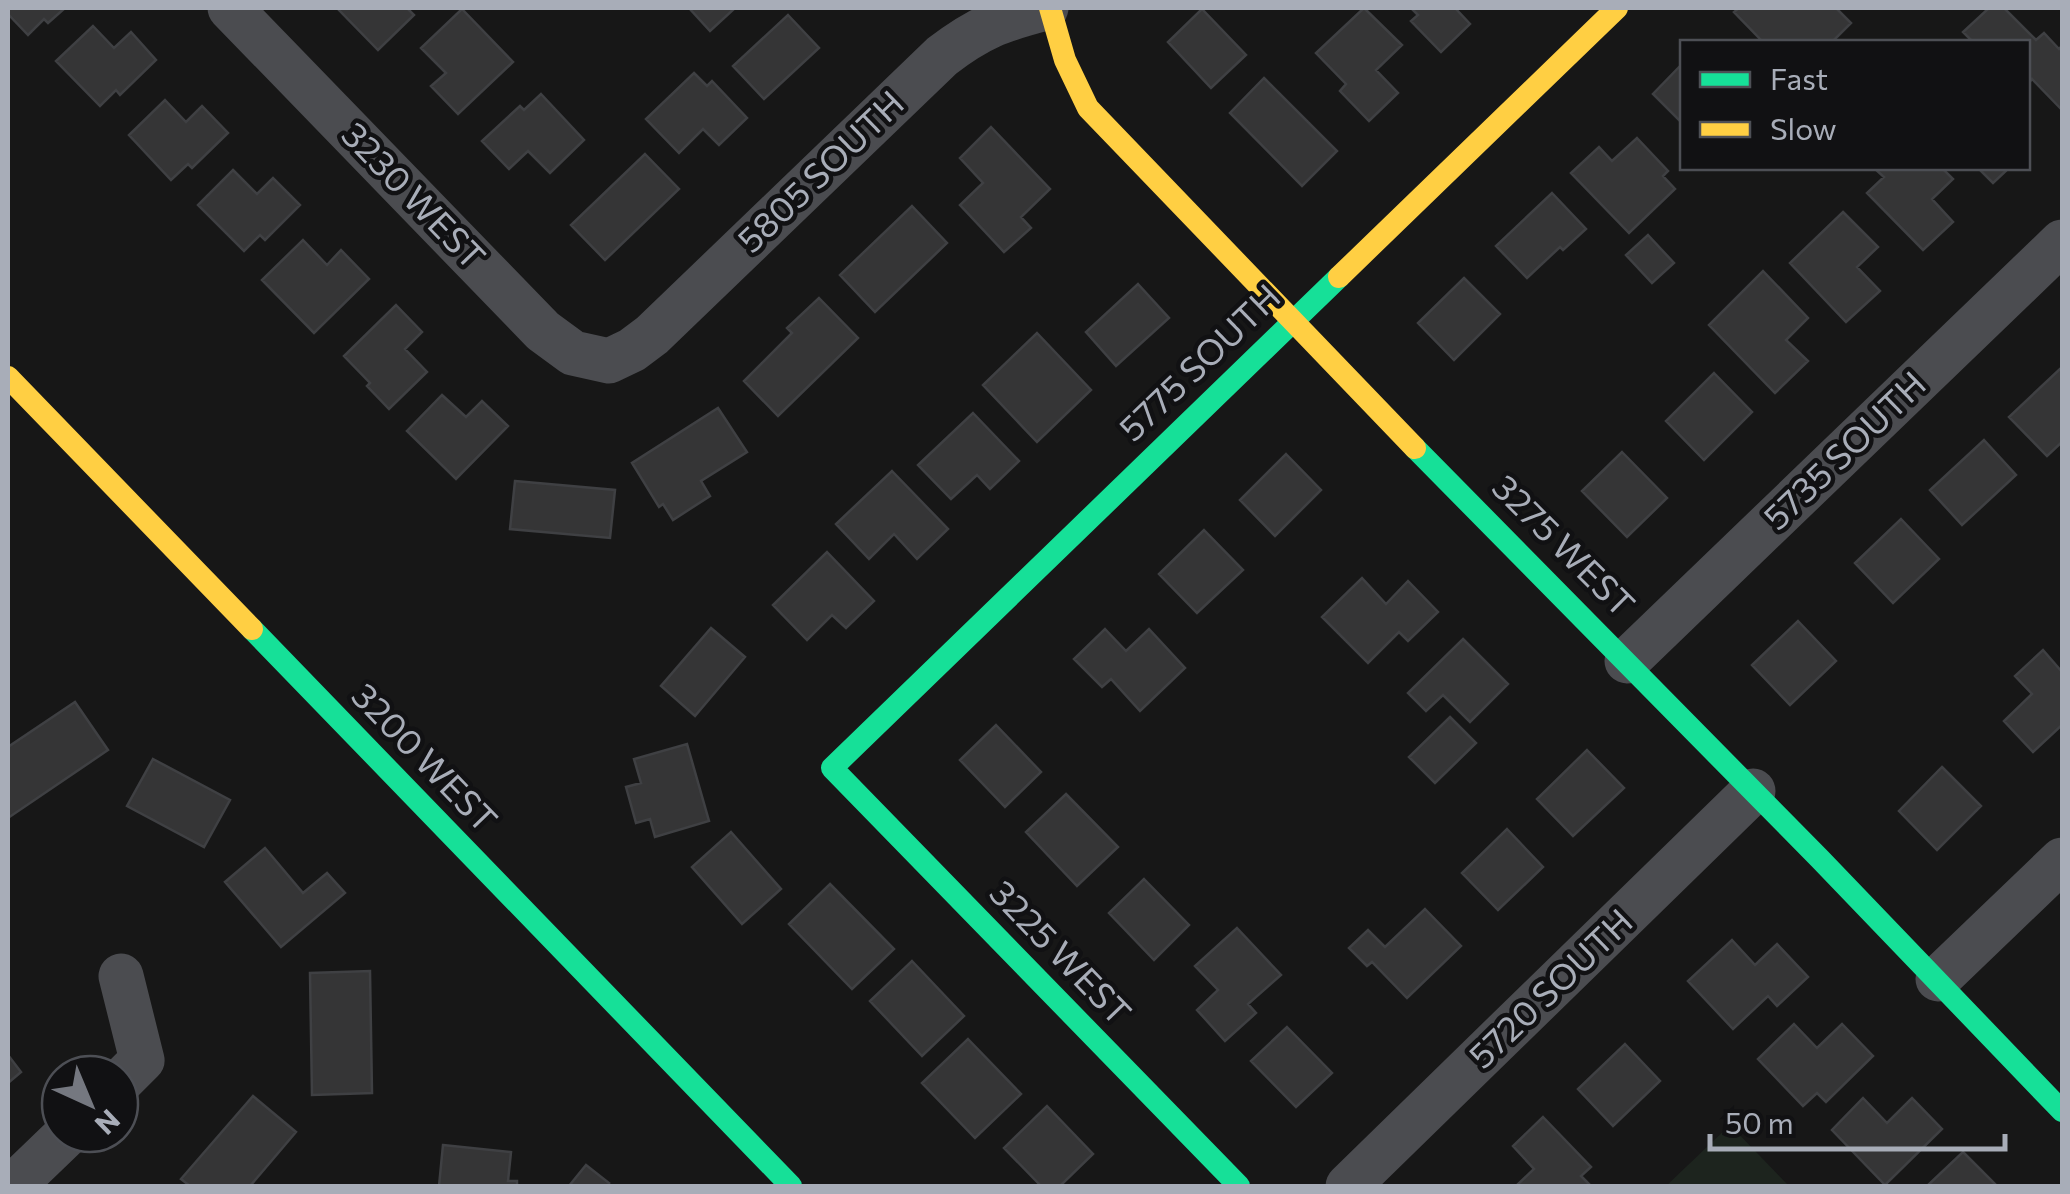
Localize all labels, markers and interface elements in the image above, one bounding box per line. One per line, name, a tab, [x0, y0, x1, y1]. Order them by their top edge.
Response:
legend	[1680, 40, 2030, 170]
text: Fast	[1770, 59, 1828, 96]
street label: 5805 SOUTH	[727, 80, 911, 260]
text: Slow	[1770, 109, 1837, 146]
street label: 3230 WEST	[334, 112, 495, 277]
street label: 5775 SOUTH	[1109, 274, 1288, 449]
street label: 5735 SOUTH	[1753, 361, 1933, 537]
street label: 3275 WEST	[1485, 464, 1645, 624]
street label: 3200 WEST	[344, 673, 507, 840]
street label: 3225 WEST	[982, 870, 1141, 1033]
street label: 5720 SOUTH	[1459, 899, 1640, 1076]
north arrow	[40, 1054, 140, 1154]
scale bar	[1710, 1089, 2005, 1151]
text: N	[89, 1103, 127, 1142]
text: 50 m	[1725, 1103, 1794, 1140]

